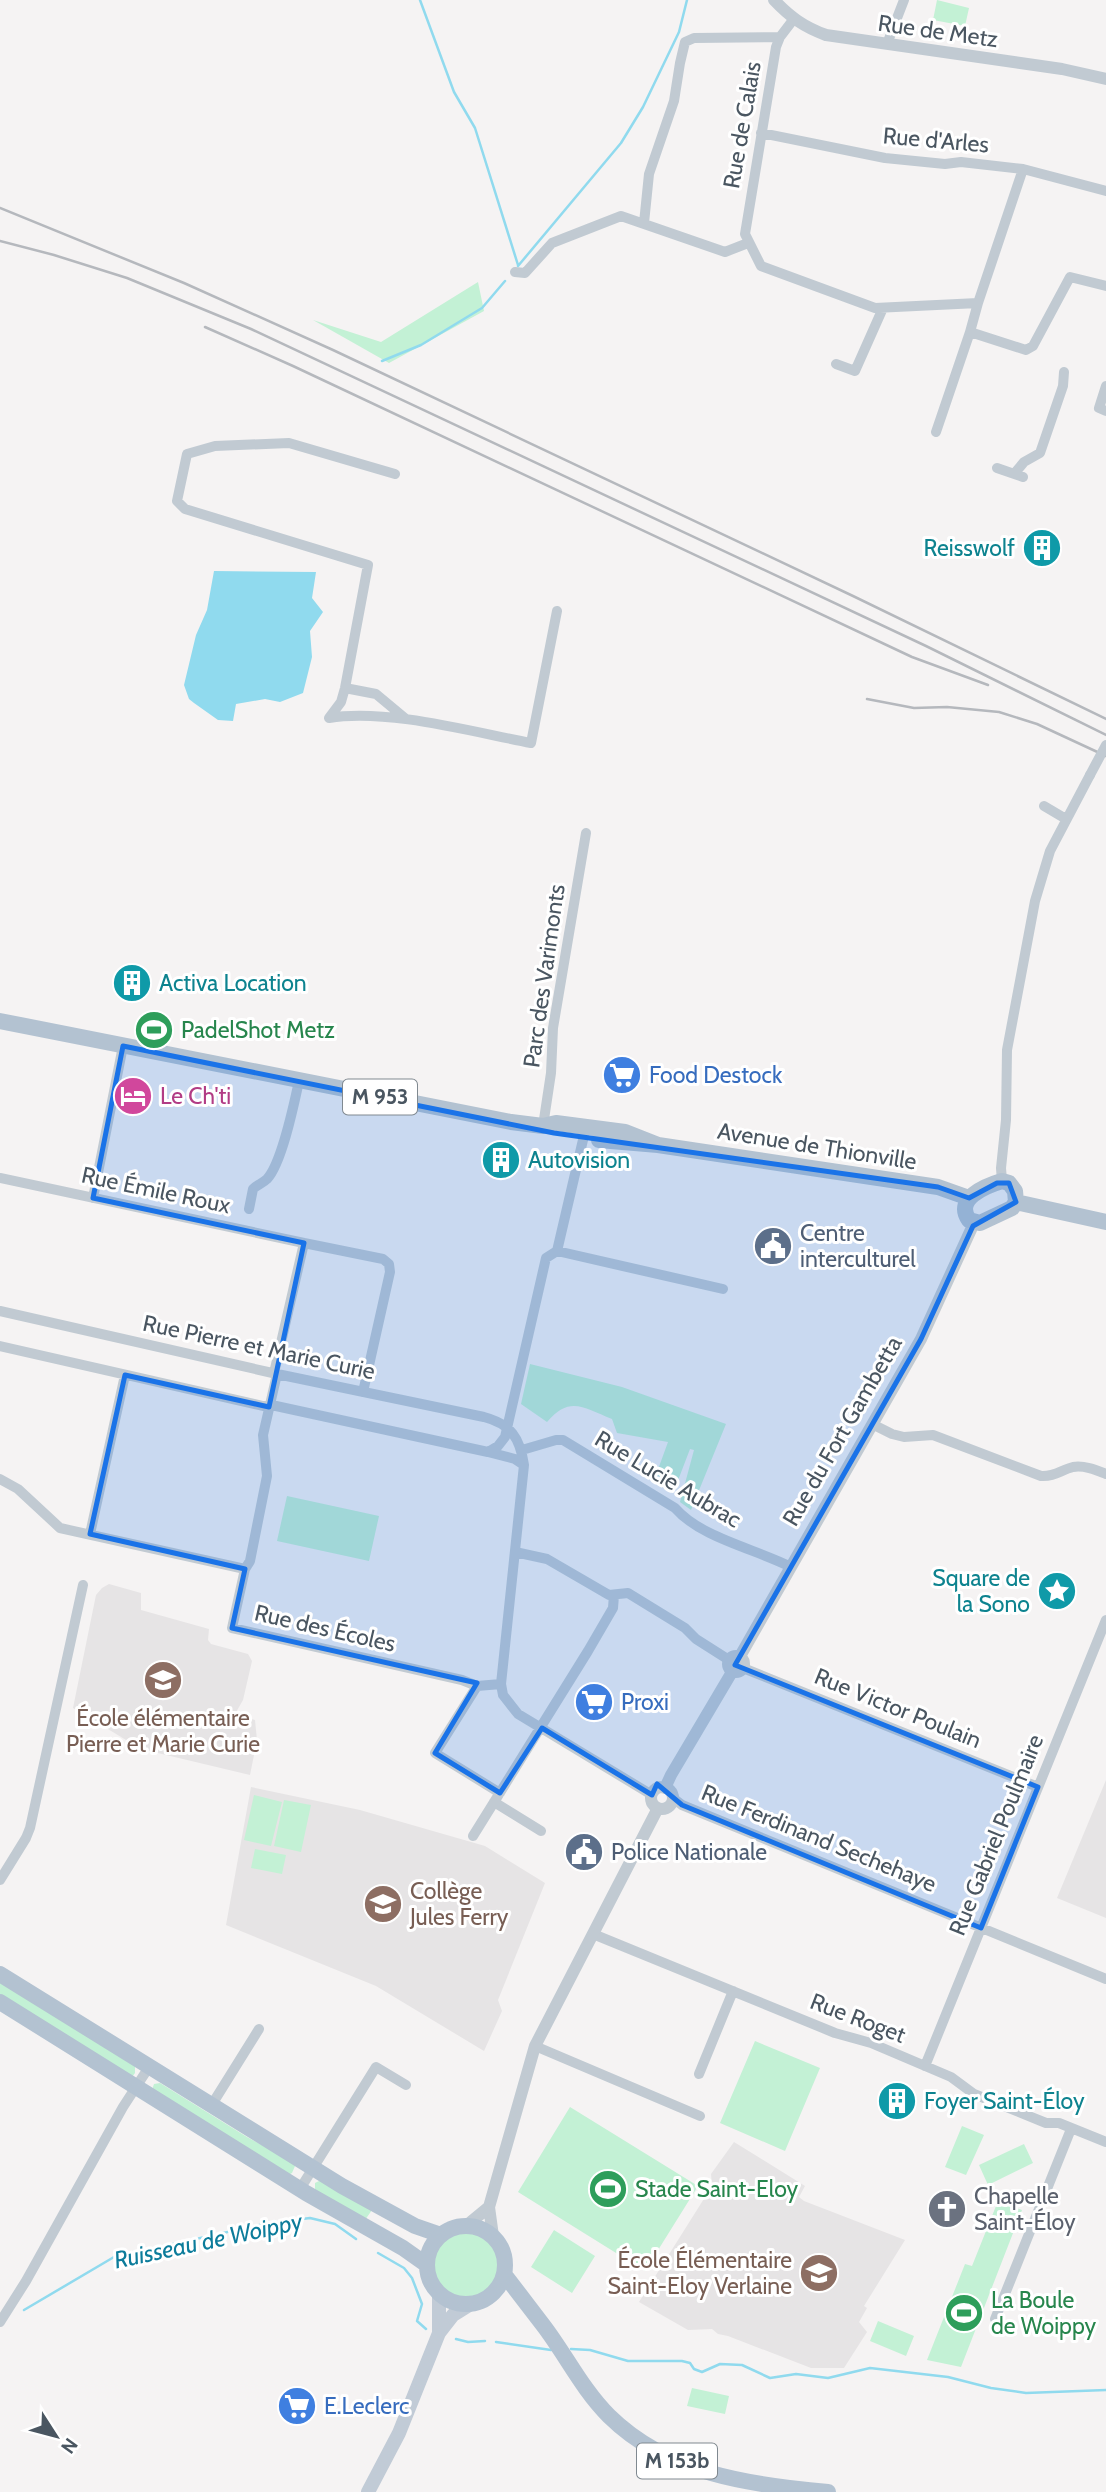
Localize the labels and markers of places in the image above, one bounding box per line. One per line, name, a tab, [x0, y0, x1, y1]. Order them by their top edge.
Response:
building icon: Reisswolf	[1021, 527, 1063, 569]
place label: Reisswolf	[924, 534, 1015, 562]
building icon: Activa Location	[111, 962, 153, 1004]
place label: Activa Location	[159, 969, 307, 997]
sports icon: PadelShot Metz	[133, 1009, 175, 1051]
place label: PadelShot Metz	[181, 1016, 335, 1044]
supermarket icon: Food Destock	[601, 1054, 643, 1096]
place label: Food Destock	[649, 1061, 783, 1089]
hotel icon: Le Ch'ti	[112, 1075, 154, 1117]
place label: Le Ch'ti	[160, 1082, 231, 1110]
building icon: Autovision	[480, 1139, 522, 1181]
place label: Autovision	[528, 1146, 630, 1174]
place label: Centre interculturel	[800, 1219, 916, 1273]
public building icon: Centre interculturel	[752, 1225, 794, 1267]
place label: Square de la Sono	[932, 1564, 1030, 1618]
place icon: Square de la Sono	[1036, 1570, 1078, 1612]
school or university icon: École élémentaire Pierre et Marie Curie	[142, 1659, 184, 1701]
supermarket icon: Proxi	[573, 1681, 615, 1723]
place label: Proxi	[621, 1688, 669, 1716]
place label: École élémentaire Pierre et Marie Curie	[66, 1703, 260, 1758]
public building icon: Police Nationale	[563, 1831, 605, 1873]
place label: Police Nationale	[611, 1838, 767, 1866]
place label: Collège Jules Ferry	[409, 1877, 509, 1931]
school or university icon: Collège Jules Ferry	[362, 1883, 404, 1925]
building icon: Foyer Saint-Éloy	[876, 2080, 918, 2122]
place label: Foyer Saint-Éloy	[924, 2086, 1085, 2115]
sports icon: Stade Saint-Eloy	[587, 2168, 629, 2210]
place label: Stade Saint-Eloy	[635, 2175, 799, 2203]
place label: Chapelle Saint-Éloy	[974, 2182, 1076, 2236]
church icon: Chapelle Saint-Éloy	[926, 2188, 968, 2230]
place label: École Élémentaire Saint-Eloy Verlaine	[608, 2245, 792, 2300]
school or university icon: École Élémentaire Saint-Eloy Verlaine	[798, 2252, 840, 2294]
place label: La Boule de Woippy	[991, 2286, 1096, 2340]
sports icon: La Boule de Woippy	[943, 2292, 985, 2334]
supermarket icon: E.Leclerc	[276, 2385, 318, 2427]
place label: E.Leclerc	[324, 2392, 410, 2420]

